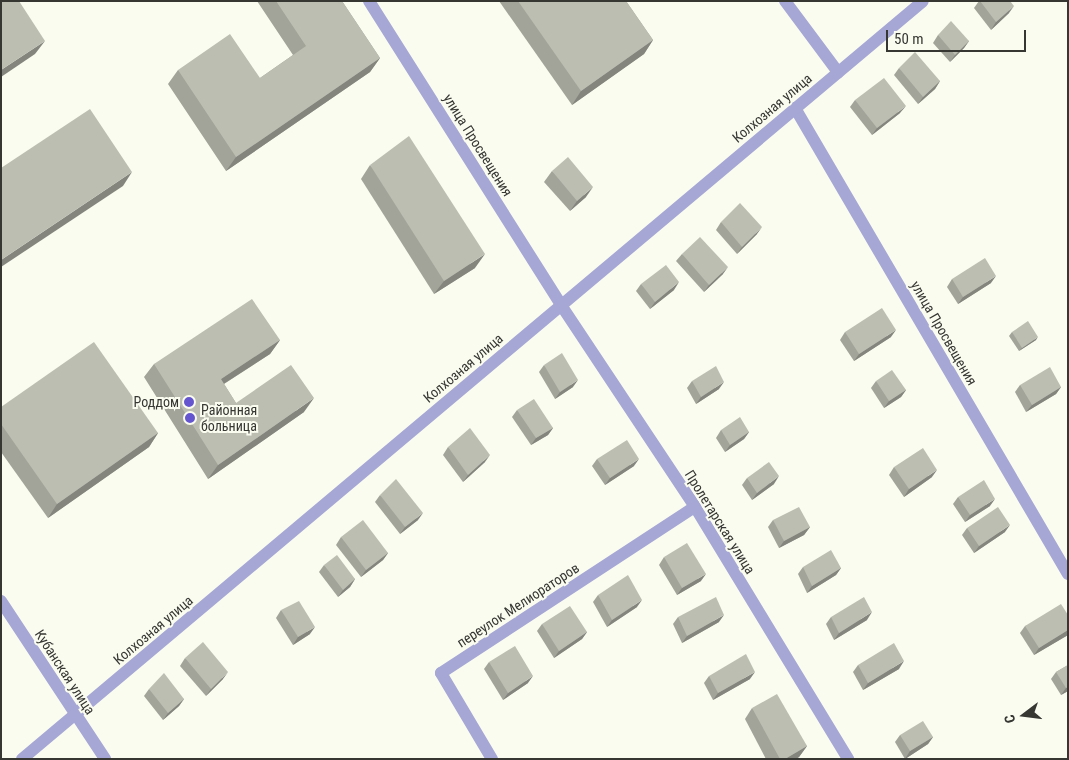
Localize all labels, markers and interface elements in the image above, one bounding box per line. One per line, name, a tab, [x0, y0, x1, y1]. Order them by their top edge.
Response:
scale bar	[889, 20, 1029, 52]
text: 50 m	[894, 30, 924, 48]
street label: Колхозная улица	[729, 70, 815, 146]
street label: улица Просвещения	[440, 91, 516, 199]
street label: улица Просвещения	[907, 278, 981, 388]
street label: Колхозная улица	[420, 330, 506, 406]
place label: Роддом	[134, 394, 179, 410]
marker: Роддом	[183, 396, 195, 408]
place label: Районная больница	[201, 402, 257, 434]
marker: Районная больница	[183, 411, 197, 425]
street label: Пролетарская улица	[681, 467, 759, 577]
street label: переулок Мелиораторов	[454, 559, 582, 651]
street label: Колхозная улица	[110, 592, 196, 668]
street label: Кубанская улица	[31, 626, 99, 718]
north arrow	[999, 690, 1049, 740]
text: С	[1001, 713, 1018, 725]

